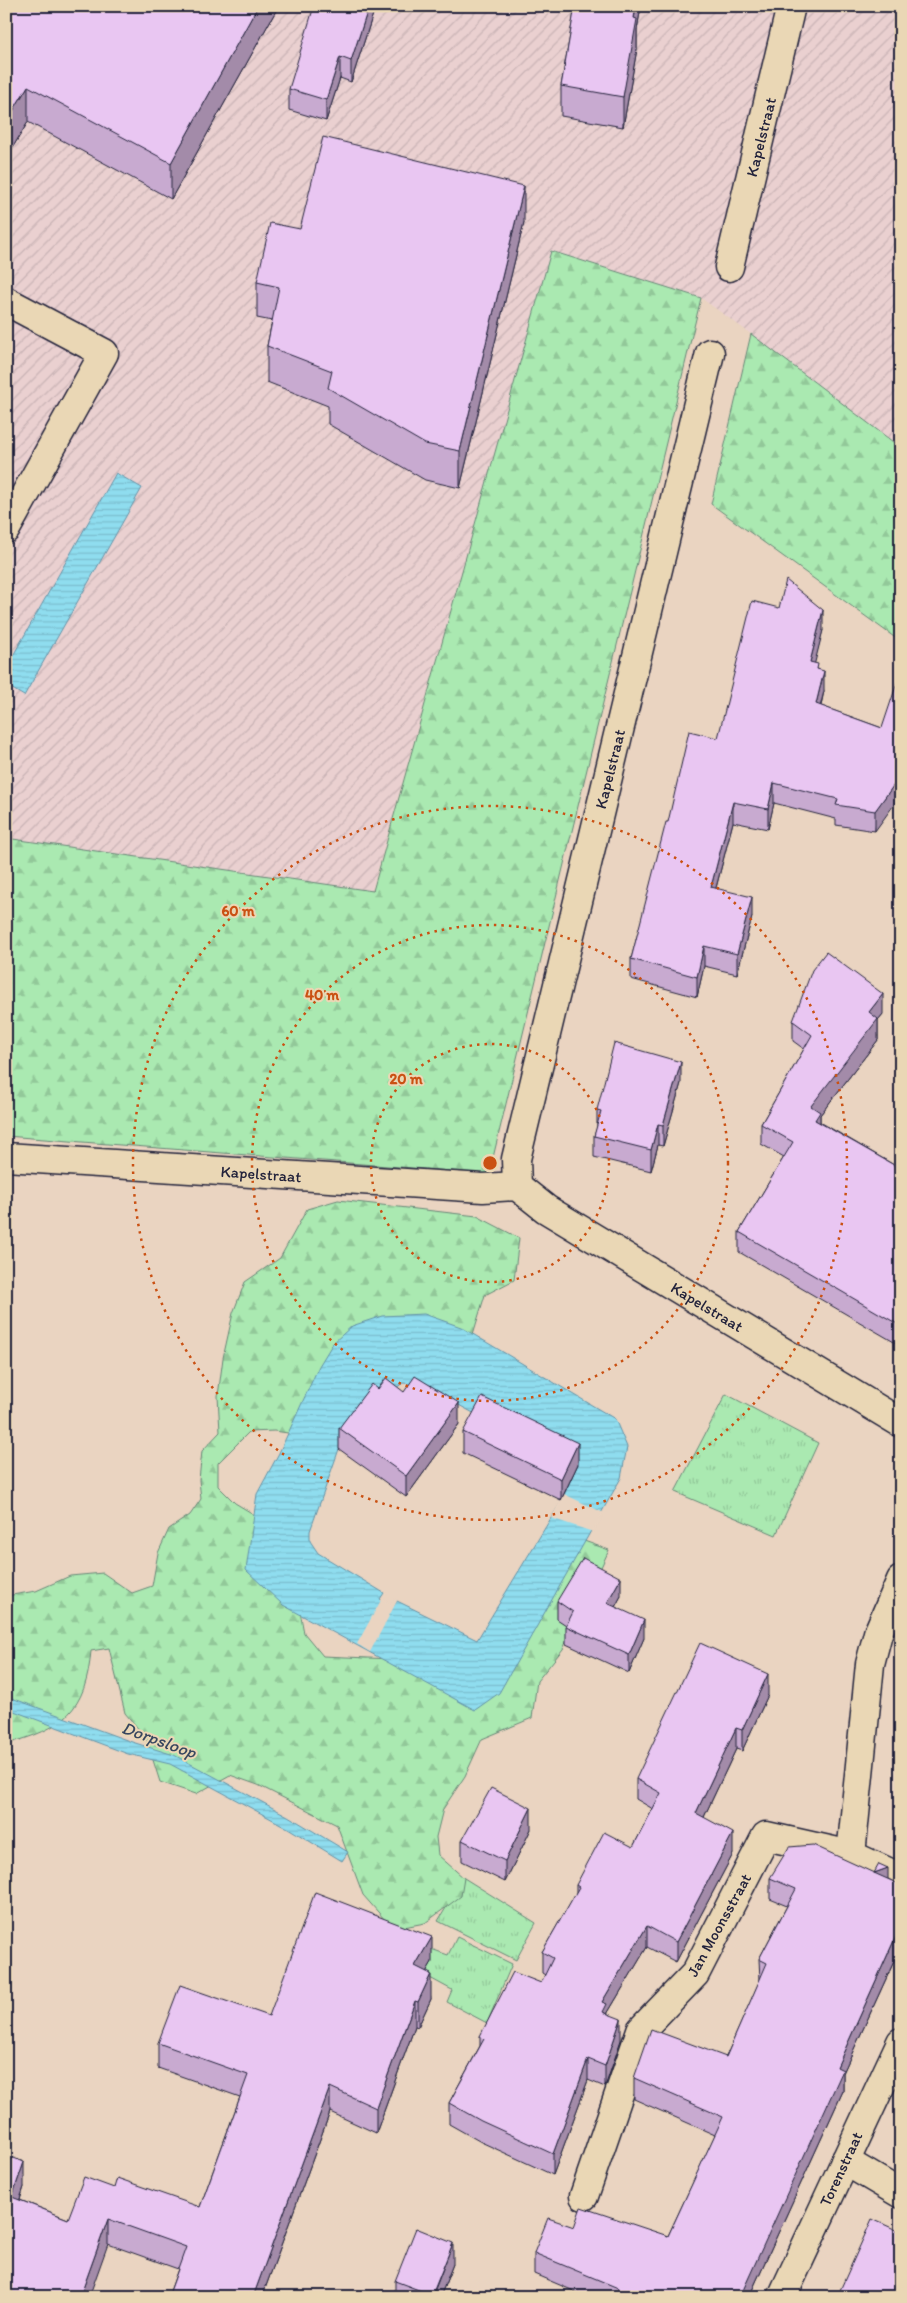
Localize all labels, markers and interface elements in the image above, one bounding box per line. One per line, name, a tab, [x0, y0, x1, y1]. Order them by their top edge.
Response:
street label: Kapelstraat	[742, 95, 780, 179]
street label: Kapelstraat	[591, 727, 629, 811]
text: 60 m	[221, 902, 255, 920]
text: 40 m	[305, 986, 340, 1004]
text: 20 m	[389, 1070, 423, 1088]
centre of rings	[481, 1154, 499, 1172]
street label: Kapelstraat	[220, 1162, 302, 1186]
street label: Kapelstraat	[667, 1278, 747, 1336]
water label: Dorpsloop	[119, 1716, 200, 1764]
street label: Jan Moonsstraat	[683, 1870, 755, 1980]
street label: Torenstraat	[815, 2129, 867, 2209]

